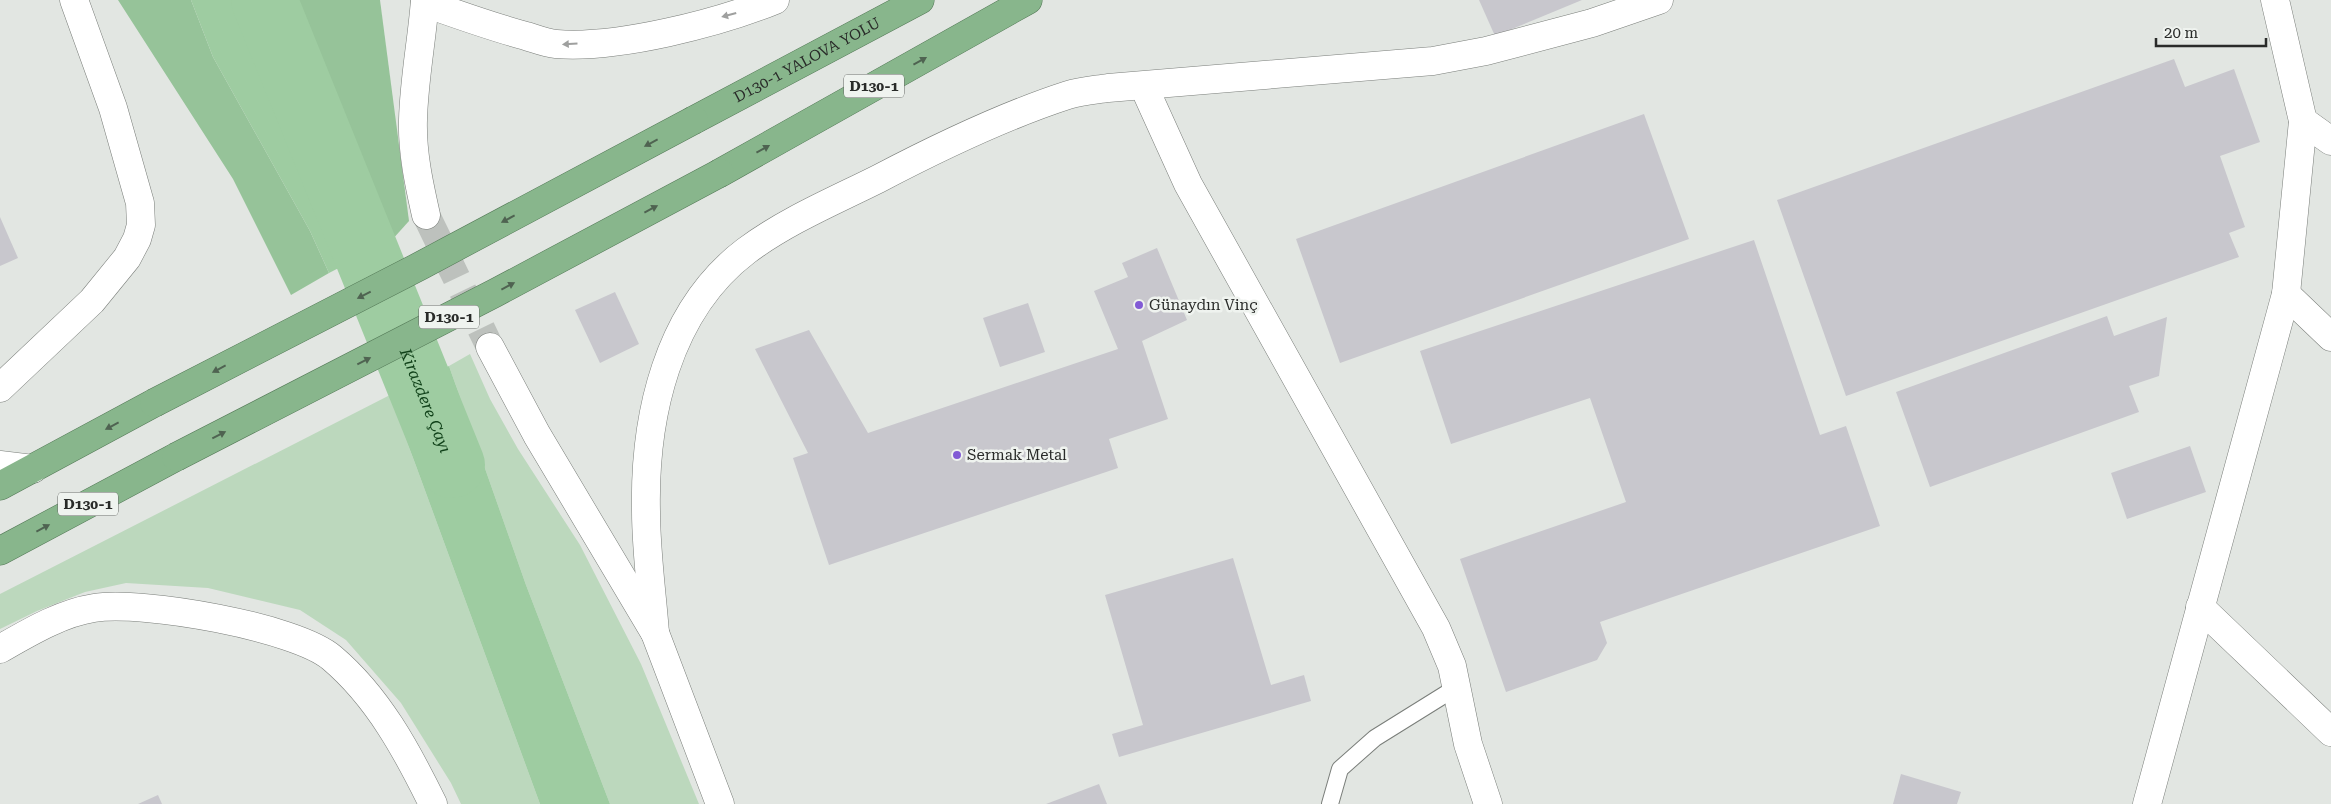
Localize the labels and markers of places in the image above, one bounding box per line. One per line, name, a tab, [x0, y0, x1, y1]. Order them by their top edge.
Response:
place label: Günaydın Vinç	[1149, 296, 1258, 314]
marker: Günaydın Vinç	[1133, 299, 1145, 311]
place label: Sermak Metal	[967, 446, 1067, 464]
marker: Sermak Metal	[951, 449, 963, 461]

